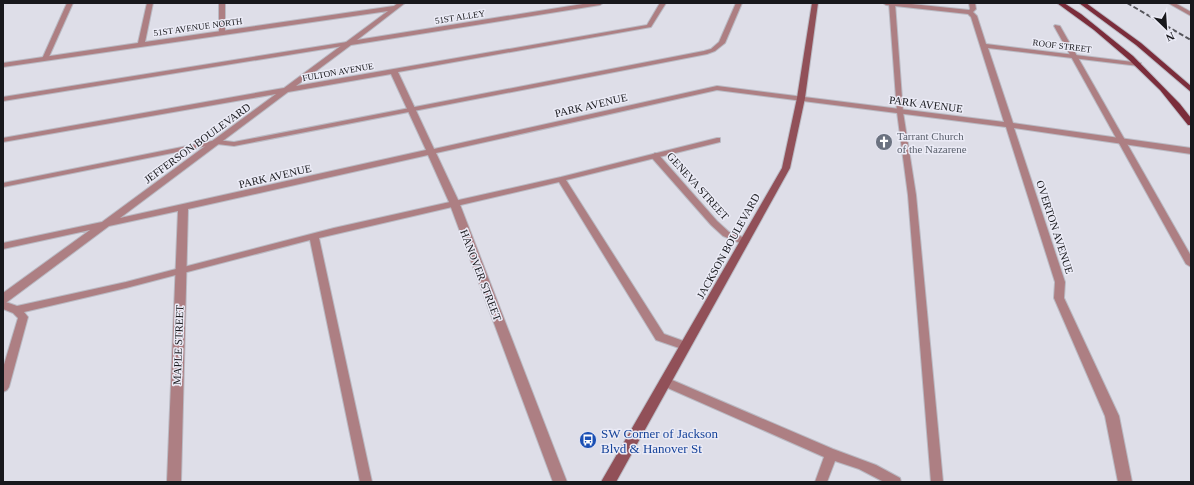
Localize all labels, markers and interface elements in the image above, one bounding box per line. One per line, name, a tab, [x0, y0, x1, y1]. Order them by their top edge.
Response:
street label: 51ST ALLEY	[434, 8, 486, 26]
north arrow	[1146, 8, 1186, 48]
street label: 51ST AVENUE NORTH	[153, 16, 244, 38]
text: N	[1164, 30, 1176, 44]
street label: ROOF STREET	[1032, 37, 1093, 55]
street label: FULTON AVENUE	[302, 61, 375, 83]
street label: PARK AVENUE	[553, 91, 629, 119]
street label: PARK AVENUE	[888, 94, 964, 115]
street label: JEFFERSON BOULEVARD	[142, 100, 253, 186]
place label: Tarrant Church of the Nazarene	[897, 130, 967, 155]
church icon: Tarrant Church of the Nazarene	[874, 132, 894, 152]
street label: GENEVA STREET	[665, 150, 732, 222]
street label: PARK AVENUE	[237, 162, 313, 190]
street label: OVERTON AVENUE	[1034, 179, 1076, 276]
street label: JACKSON BOULEVARD	[694, 191, 762, 301]
street label: HANOVER STREET	[458, 228, 504, 323]
street label: MAPLE STREET	[171, 304, 185, 385]
place label: SW Corner of Jackson Blvd & Hanover St	[601, 426, 719, 456]
bus stop icon: SW Corner of Jackson Blvd & Hanover St	[578, 430, 598, 450]

